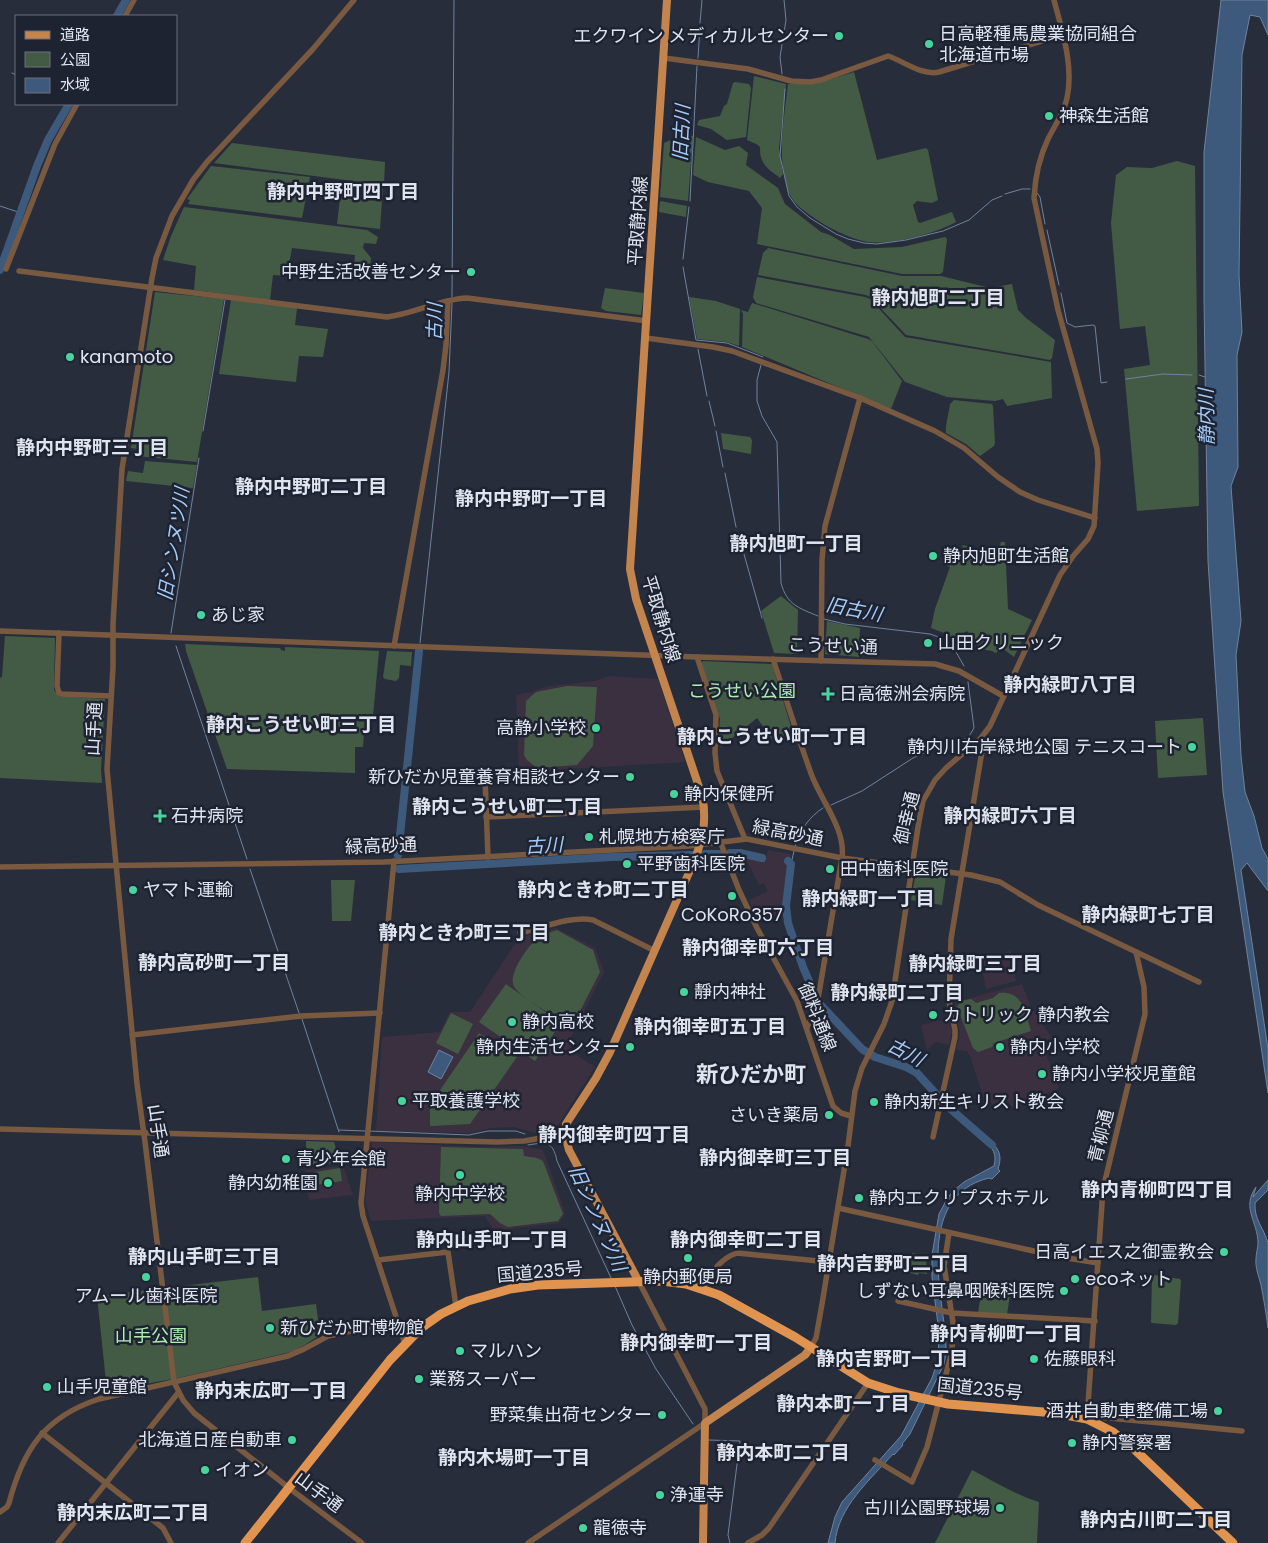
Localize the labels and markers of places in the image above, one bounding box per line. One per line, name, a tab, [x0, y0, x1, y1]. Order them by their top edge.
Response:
place label: 日高軽種馬農業協同組合 北海道市場	[939, 21, 1137, 67]
place label: エクワイン メディカルセンター	[573, 23, 829, 48]
marker: エクワイン メディカルセンター	[833, 30, 845, 42]
marker: 日高軽種馬農業協同組合 北海道市場	[923, 38, 935, 50]
place label: 神森生活館	[1059, 103, 1149, 128]
marker: 神森生活館	[1043, 110, 1055, 122]
place label: 中野生活改善センター	[281, 259, 461, 284]
marker: 中野生活改善センター	[465, 266, 477, 278]
place label: kanamoto	[80, 344, 173, 369]
marker: kanamoto	[64, 351, 76, 363]
place label: 静内旭町生活館	[943, 543, 1069, 568]
marker: 静内旭町生活館	[927, 550, 939, 562]
place label: あじ家	[211, 602, 265, 627]
marker: あじ家	[195, 609, 207, 621]
place label: 山田クリニック	[938, 630, 1064, 655]
marker: 山田クリニック	[922, 637, 934, 649]
place label: 日高徳洲会病院	[839, 681, 965, 706]
marker: 日高徳洲会病院	[821, 687, 835, 701]
place label: 高静小学校	[496, 715, 586, 740]
marker: 高静小学校	[590, 722, 602, 734]
place label: 静内川右岸緑地公園 テニスコート	[907, 734, 1182, 759]
marker: 静内川右岸緑地公園 テニスコート	[1186, 741, 1198, 753]
place label: 新ひだか児童養育相談センター	[368, 764, 620, 789]
marker: 新ひだか児童養育相談センター	[624, 771, 636, 783]
place label: 静内保健所	[684, 781, 774, 806]
marker: 静内保健所	[668, 788, 680, 800]
place label: 石井病院	[171, 803, 243, 828]
marker: 石井病院	[153, 809, 167, 823]
place label: 札幌地方検察庁	[599, 824, 725, 849]
marker: 札幌地方検察庁	[583, 831, 595, 843]
place label: 平野歯科医院	[637, 851, 745, 876]
place label: 田中歯科医院	[840, 856, 948, 881]
marker: 平野歯科医院	[621, 858, 633, 870]
marker: 田中歯科医院	[824, 863, 836, 875]
place label: ヤマト運輸	[143, 877, 233, 902]
marker: ヤマト運輸	[127, 884, 139, 896]
marker: CoKoRo357	[726, 890, 738, 902]
place label: CoKoRo357	[681, 902, 783, 927]
place label: 靜内神社	[694, 979, 766, 1004]
marker: 靜内神社	[678, 986, 690, 998]
place label: カトリック 静内教会	[943, 1002, 1110, 1027]
place label: 静内高校	[522, 1009, 594, 1034]
marker: カトリック 静内教会	[927, 1009, 939, 1021]
marker: 静内高校	[506, 1016, 518, 1028]
place label: 静内生活センター	[476, 1034, 620, 1059]
place label: 静内小学校	[1010, 1034, 1100, 1059]
marker: 静内生活センター	[624, 1041, 636, 1053]
marker: 静内小学校	[994, 1041, 1006, 1053]
place label: 静内小学校児童館	[1052, 1061, 1196, 1086]
marker: 静内小学校児童館	[1036, 1068, 1048, 1080]
place label: 平取養護学校	[412, 1088, 520, 1113]
place label: 静内新生キリスト教会	[884, 1089, 1064, 1114]
marker: 平取養護学校	[396, 1095, 408, 1107]
marker: 静内新生キリスト教会	[868, 1096, 880, 1108]
place label: さいき薬局	[729, 1102, 819, 1127]
marker: さいき薬局	[823, 1109, 835, 1121]
place label: 青少年会館	[296, 1146, 386, 1171]
marker: 青少年会館	[280, 1153, 292, 1165]
marker: 静内中学校	[454, 1169, 466, 1181]
place label: 静内幼稚園	[228, 1170, 318, 1195]
marker: 静内幼稚園	[322, 1177, 334, 1189]
place label: 静内中学校	[415, 1181, 505, 1206]
place label: 静内エクリプスホテル	[869, 1185, 1049, 1210]
marker: 静内エクリプスホテル	[853, 1192, 865, 1204]
place label: 日高イエス之御霊教会	[1034, 1239, 1214, 1264]
marker: 日高イエス之御霊教会	[1218, 1246, 1230, 1258]
marker: 静内郵便局	[682, 1252, 694, 1264]
place label: 静内郵便局	[643, 1264, 733, 1289]
place label: ecoネット	[1085, 1266, 1173, 1291]
marker: アムール歯科医院	[140, 1271, 152, 1283]
marker: ecoネット	[1069, 1273, 1081, 1285]
place label: しずない耳鼻咽喉科医院	[856, 1278, 1054, 1303]
place label: アムール歯科医院	[75, 1283, 217, 1308]
marker: しずない耳鼻咽喉科医院	[1058, 1285, 1070, 1297]
place label: 新ひだか町博物館	[280, 1315, 424, 1340]
marker: 新ひだか町博物館	[264, 1322, 276, 1334]
place label: マルハン	[470, 1338, 542, 1363]
marker: マルハン	[454, 1345, 466, 1357]
place label: 佐藤眼科	[1044, 1346, 1116, 1371]
marker: 佐藤眼科	[1028, 1353, 1040, 1365]
place label: 業務スーパー	[429, 1366, 537, 1391]
marker: 業務スーパー	[413, 1373, 425, 1385]
place label: 山手児童館	[57, 1374, 147, 1399]
marker: 山手児童館	[41, 1381, 53, 1393]
place label: 酒井自動車整備工場	[1046, 1398, 1208, 1423]
place label: 野菜集出荷センター	[490, 1402, 652, 1427]
marker: 酒井自動車整備工場	[1212, 1405, 1224, 1417]
marker: 野菜集出荷センター	[656, 1409, 668, 1421]
place label: 北海道日産自動車	[138, 1427, 282, 1452]
place label: 静内警察署	[1082, 1430, 1172, 1455]
marker: 北海道日産自動車	[286, 1434, 298, 1446]
marker: 静内警察署	[1066, 1437, 1078, 1449]
place label: イオン	[215, 1457, 269, 1482]
marker: イオン	[199, 1464, 211, 1476]
place label: 浄運寺	[670, 1482, 724, 1507]
marker: 浄運寺	[654, 1489, 666, 1501]
place label: 古川公園野球場	[864, 1495, 990, 1520]
marker: 古川公園野球場	[994, 1502, 1006, 1514]
place label: 龍徳寺	[593, 1515, 647, 1540]
marker: 龍徳寺	[577, 1522, 589, 1534]

